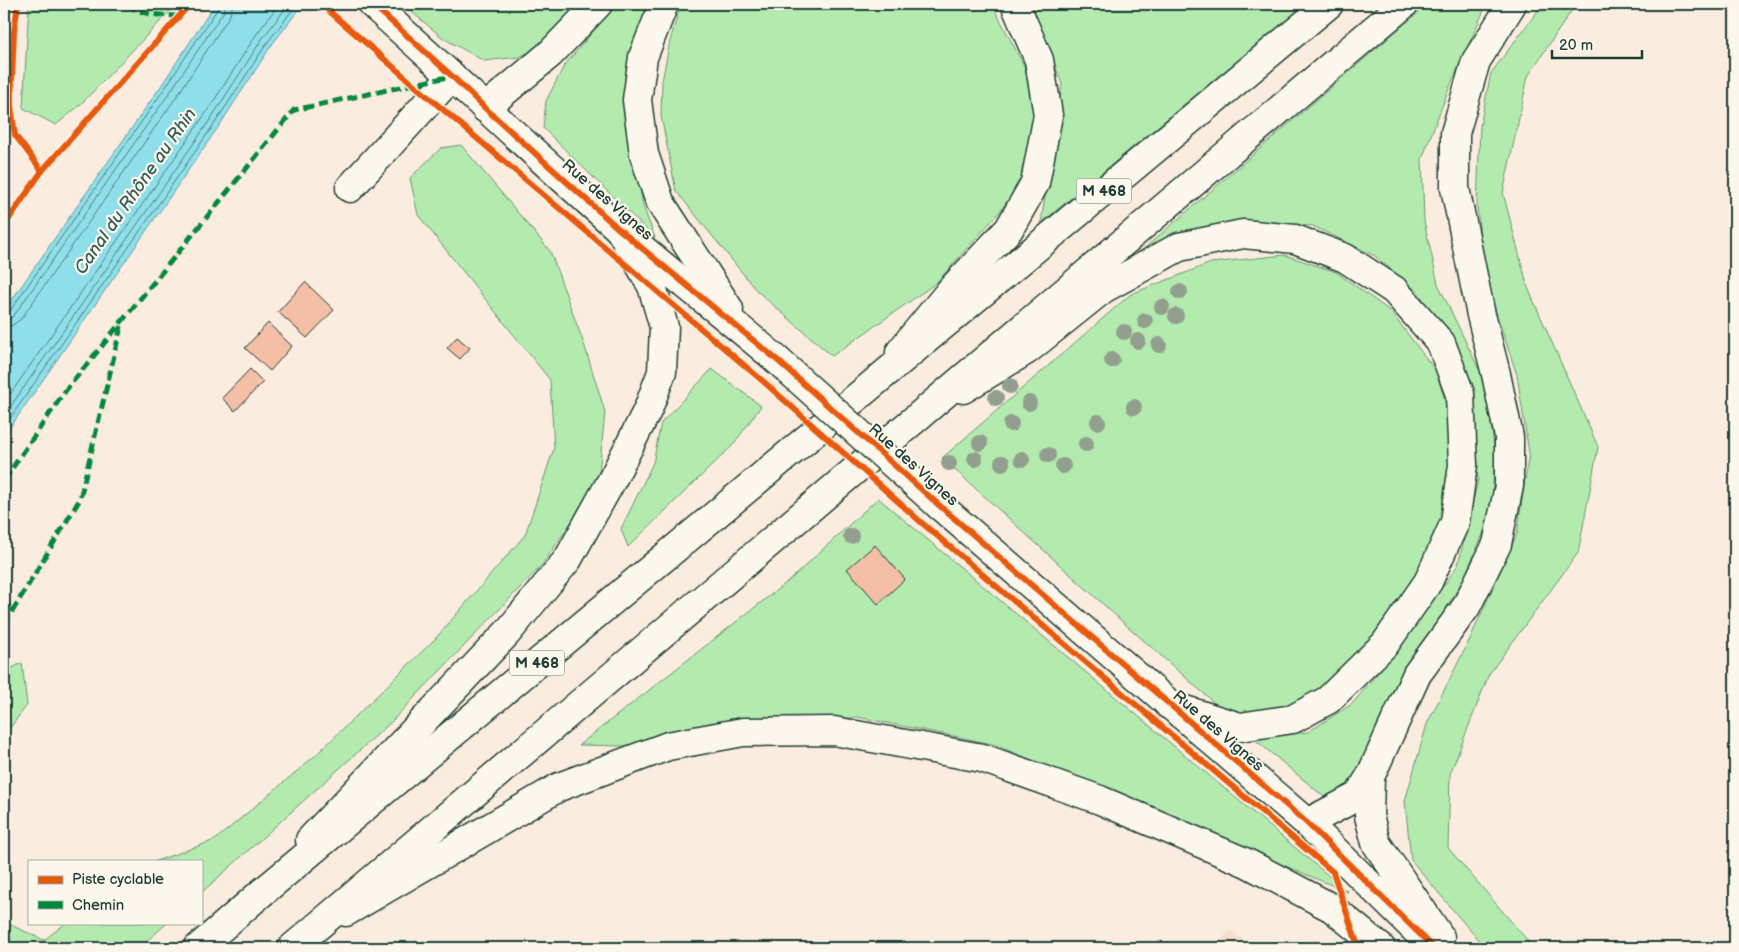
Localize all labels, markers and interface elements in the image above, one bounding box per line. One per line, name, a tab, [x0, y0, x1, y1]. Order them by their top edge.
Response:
scale bar	[1552, 28, 1642, 60]
text: 20 m	[1559, 36, 1593, 55]
water label: Canal du Rhône au Rhin	[70, 104, 201, 278]
street label: Rue des Vignes	[558, 156, 656, 245]
road number: M 468	[1076, 178, 1132, 204]
street label: Rue des Vignes	[864, 420, 962, 510]
road number: M 468	[510, 650, 564, 676]
street label: Rue des Vignes	[1169, 687, 1267, 776]
legend	[28, 860, 202, 924]
text: Piste cyclable	[72, 870, 164, 889]
text: Chemin	[72, 896, 124, 915]

